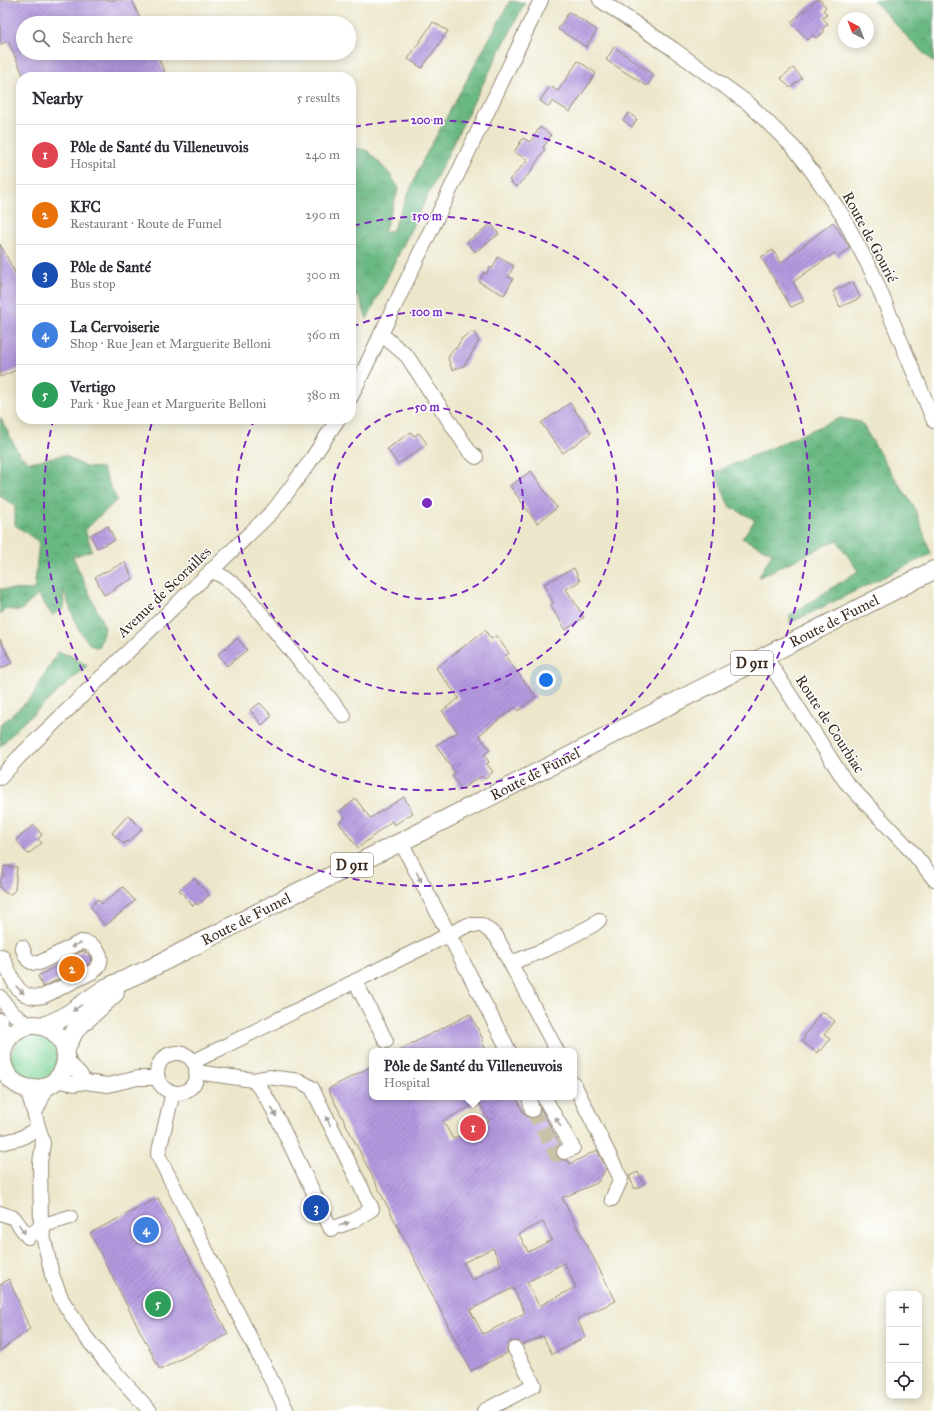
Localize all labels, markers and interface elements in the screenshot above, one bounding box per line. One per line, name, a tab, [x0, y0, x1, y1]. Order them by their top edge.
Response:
north arrow	[838, 12, 874, 48]
search box	[16, 16, 356, 60]
icon: search	[30, 27, 52, 49]
text: Search here	[62, 29, 133, 47]
text: Nearby	[32, 88, 83, 109]
text: 5 results	[296, 90, 340, 106]
text: 200 m	[411, 113, 444, 127]
text: Pôle de Santé du Villeneuvois	[70, 138, 248, 156]
text: 1	[42, 147, 48, 163]
text: 240 m	[305, 147, 340, 163]
text: Hospital	[70, 156, 116, 172]
street label: Route de Gourié	[838, 188, 902, 286]
text: KFC	[70, 198, 101, 216]
text: 2	[42, 207, 48, 223]
text: 290 m	[305, 207, 340, 223]
text: 150 m	[412, 209, 443, 223]
text: Restaurant · Route de Fumel	[70, 216, 222, 232]
text: Pôle de Santé	[70, 258, 151, 276]
text: 3	[42, 267, 48, 283]
text: 300 m	[306, 267, 340, 283]
text: Bus stop	[70, 276, 116, 292]
text: 100 m	[411, 305, 444, 319]
text: La Cervoiserie	[70, 318, 159, 336]
text: 4	[41, 327, 49, 343]
text: 360 m	[307, 327, 340, 343]
text: Shop · Rue Jean et Marguerite Belloni	[70, 336, 271, 352]
text: Vertigo	[70, 378, 115, 396]
text: 5	[42, 387, 48, 403]
text: 380 m	[307, 387, 340, 403]
text: Park · Rue Jean et Marguerite Belloni	[70, 396, 266, 412]
text: 50 m	[414, 400, 441, 414]
centre of rings	[420, 496, 434, 510]
street label: Avenue de Scorailles	[113, 543, 215, 642]
street label: Route de Fumel	[786, 590, 883, 651]
road number: D 911	[731, 651, 773, 675]
your location	[536, 670, 556, 690]
street label: Route de Courbiac	[792, 672, 868, 776]
street label: Route de Fumel	[487, 743, 584, 804]
road number: D 911	[331, 853, 373, 877]
one-way arrow	[415, 871, 422, 882]
street label: Route de Fumel	[198, 888, 295, 949]
one-way arrow	[70, 942, 82, 948]
pin: 2	[59, 954, 85, 984]
one-way arrow	[15, 985, 25, 995]
one-way arrow	[72, 1004, 82, 1012]
popup	[369, 1048, 577, 1100]
text: Pôle de Santé du Villeneuvois	[384, 1057, 562, 1075]
text: Hospital	[384, 1075, 430, 1091]
one-way arrow	[271, 1106, 277, 1118]
pin: 1	[460, 1113, 486, 1143]
one-way arrow	[325, 1115, 331, 1127]
one-way arrow	[555, 1116, 562, 1128]
pin: 3	[303, 1193, 329, 1223]
pin: 4	[133, 1215, 159, 1245]
one-way arrow	[339, 1221, 351, 1227]
one-way arrow	[17, 1223, 26, 1234]
pin: 5	[145, 1289, 171, 1319]
map controls	[886, 1291, 922, 1399]
button: +	[886, 1291, 922, 1327]
button: −	[886, 1327, 922, 1363]
button: locate	[886, 1363, 922, 1399]

